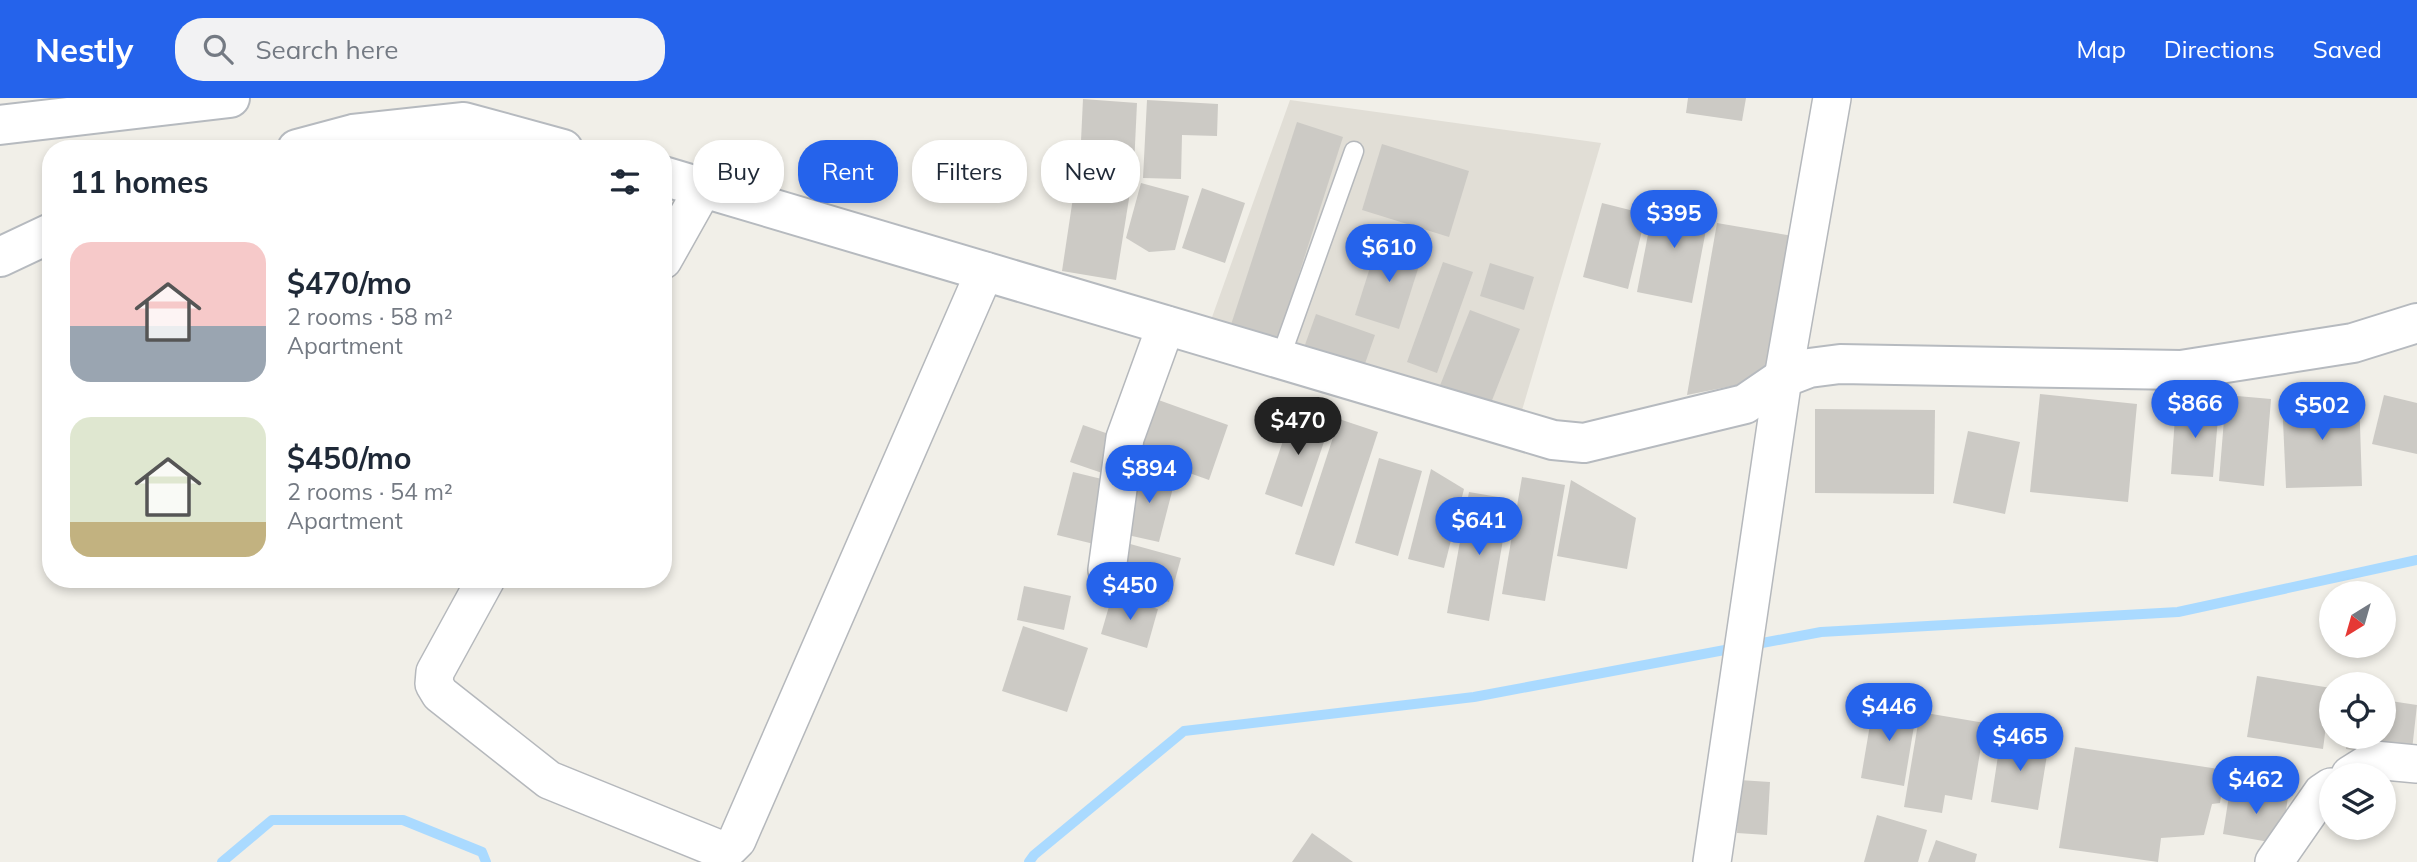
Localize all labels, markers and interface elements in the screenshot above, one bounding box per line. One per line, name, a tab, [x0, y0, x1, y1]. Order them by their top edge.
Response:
search box	[175, 18, 665, 81]
text: Nestly	[35, 29, 133, 70]
icon: search	[199, 30, 237, 68]
text: Search here	[255, 33, 398, 66]
text: Map	[2076, 34, 2126, 64]
text: Directions	[2164, 34, 2275, 64]
text: Saved	[2313, 34, 2382, 64]
chip: Buy	[693, 140, 784, 203]
chip: Rent	[798, 140, 898, 203]
chip: Filters	[912, 140, 1027, 203]
chip: New	[1041, 140, 1140, 203]
text: 11 homes	[70, 163, 209, 201]
icon: filters	[606, 163, 644, 201]
pin: $395	[1633, 190, 1715, 250]
text: $395	[1646, 198, 1702, 227]
pin: $610	[1348, 225, 1430, 284]
text: $610	[1361, 232, 1417, 261]
text: $470/mo	[287, 264, 411, 302]
icon: home	[126, 270, 210, 354]
text: 2 rooms · 58 m²	[287, 302, 453, 331]
text: Apartment	[287, 331, 403, 360]
pin: $866	[2154, 380, 2236, 440]
pin: $502	[2281, 382, 2363, 442]
text: $866	[2167, 388, 2223, 417]
text: $502	[2294, 390, 2350, 419]
pin: $470	[1257, 398, 1339, 457]
text: $470	[1270, 405, 1326, 434]
text: $450/mo	[287, 439, 411, 477]
icon: home	[126, 445, 210, 529]
pin: $894	[1108, 446, 1190, 505]
text: $894	[1121, 453, 1177, 482]
text: 2 rooms · 54 m²	[287, 477, 453, 506]
pin: $641	[1438, 498, 1520, 557]
text: $641	[1451, 505, 1507, 534]
text: Apartment	[287, 506, 403, 535]
pin: $450	[1089, 562, 1171, 622]
text: $450	[1102, 570, 1158, 599]
north arrow	[2319, 581, 2396, 658]
map controls	[2319, 581, 2396, 840]
button: locate	[2319, 672, 2396, 749]
pin: $446	[1848, 684, 1930, 743]
text: $446	[1861, 691, 1917, 720]
pin: $465	[1979, 714, 2061, 773]
text: $465	[1992, 721, 2048, 750]
pin: $462	[2215, 756, 2297, 816]
button: layers	[2319, 763, 2396, 840]
text: $462	[2228, 764, 2284, 793]

